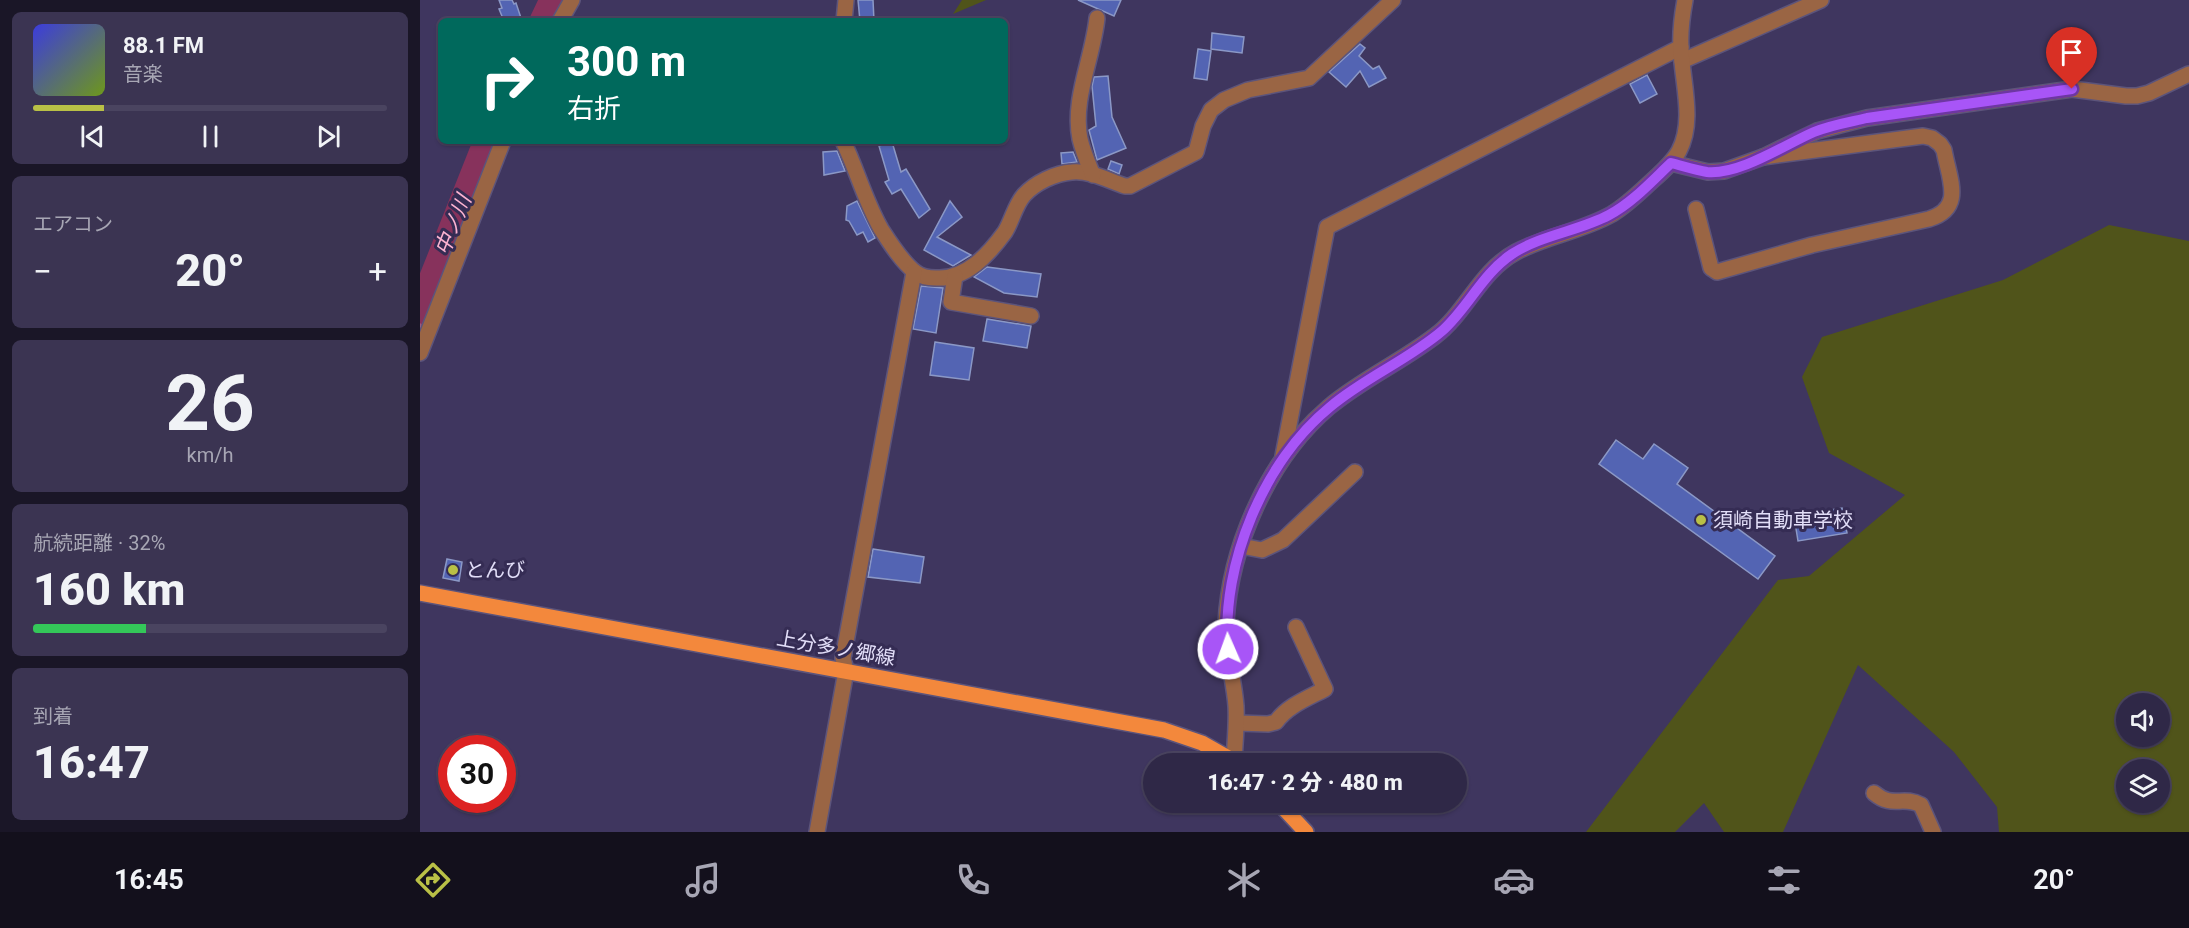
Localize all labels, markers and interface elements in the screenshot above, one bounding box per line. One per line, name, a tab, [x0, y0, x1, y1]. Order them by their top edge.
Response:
pin	[2046, 27, 2097, 89]
text: 88.1 FM	[123, 33, 204, 58]
icon: arrive	[2055, 36, 2088, 69]
text: 300 m	[567, 37, 686, 86]
icon: right	[468, 42, 546, 120]
text: 音楽	[123, 62, 163, 86]
text: 右折	[567, 93, 621, 125]
icon: previous	[76, 120, 109, 153]
icon: pause	[194, 120, 227, 153]
icon: next	[312, 120, 345, 153]
water label: 中ノ川	[430, 189, 477, 259]
text: エアコン	[33, 212, 113, 236]
text: 20°	[175, 244, 245, 297]
text: −	[33, 252, 52, 291]
text: +	[368, 252, 387, 291]
text: 26	[165, 358, 255, 449]
text: km/h	[187, 443, 233, 467]
place label: 須崎自動車学校	[1713, 508, 1853, 532]
marker: 須崎自動車学校	[1694, 513, 1708, 527]
text: 航続距離 · 32%	[33, 531, 165, 555]
place label: とんび	[465, 558, 525, 582]
text: 160 km	[33, 563, 185, 616]
marker: とんび	[446, 563, 460, 577]
position arrow	[1196, 617, 1260, 681]
street label: 上分多ノ郷線	[775, 626, 897, 670]
map controls	[2116, 693, 2170, 813]
button: sound	[2116, 693, 2170, 747]
text: 到着	[33, 704, 73, 728]
speed limit sign: 30	[438, 735, 516, 813]
text: 16:47	[33, 736, 150, 789]
button: layers	[2116, 759, 2170, 813]
text: 16:47 · 2 分 · 480 m	[1207, 770, 1403, 795]
icon: directions	[412, 859, 454, 901]
icon: music	[682, 859, 724, 901]
icon: phone	[952, 859, 994, 901]
icon: climate	[1223, 859, 1265, 901]
icon: car	[1493, 859, 1535, 901]
icon: filters	[1763, 859, 1805, 901]
text: 16:45	[114, 864, 184, 896]
text: 20°	[2033, 864, 2075, 896]

